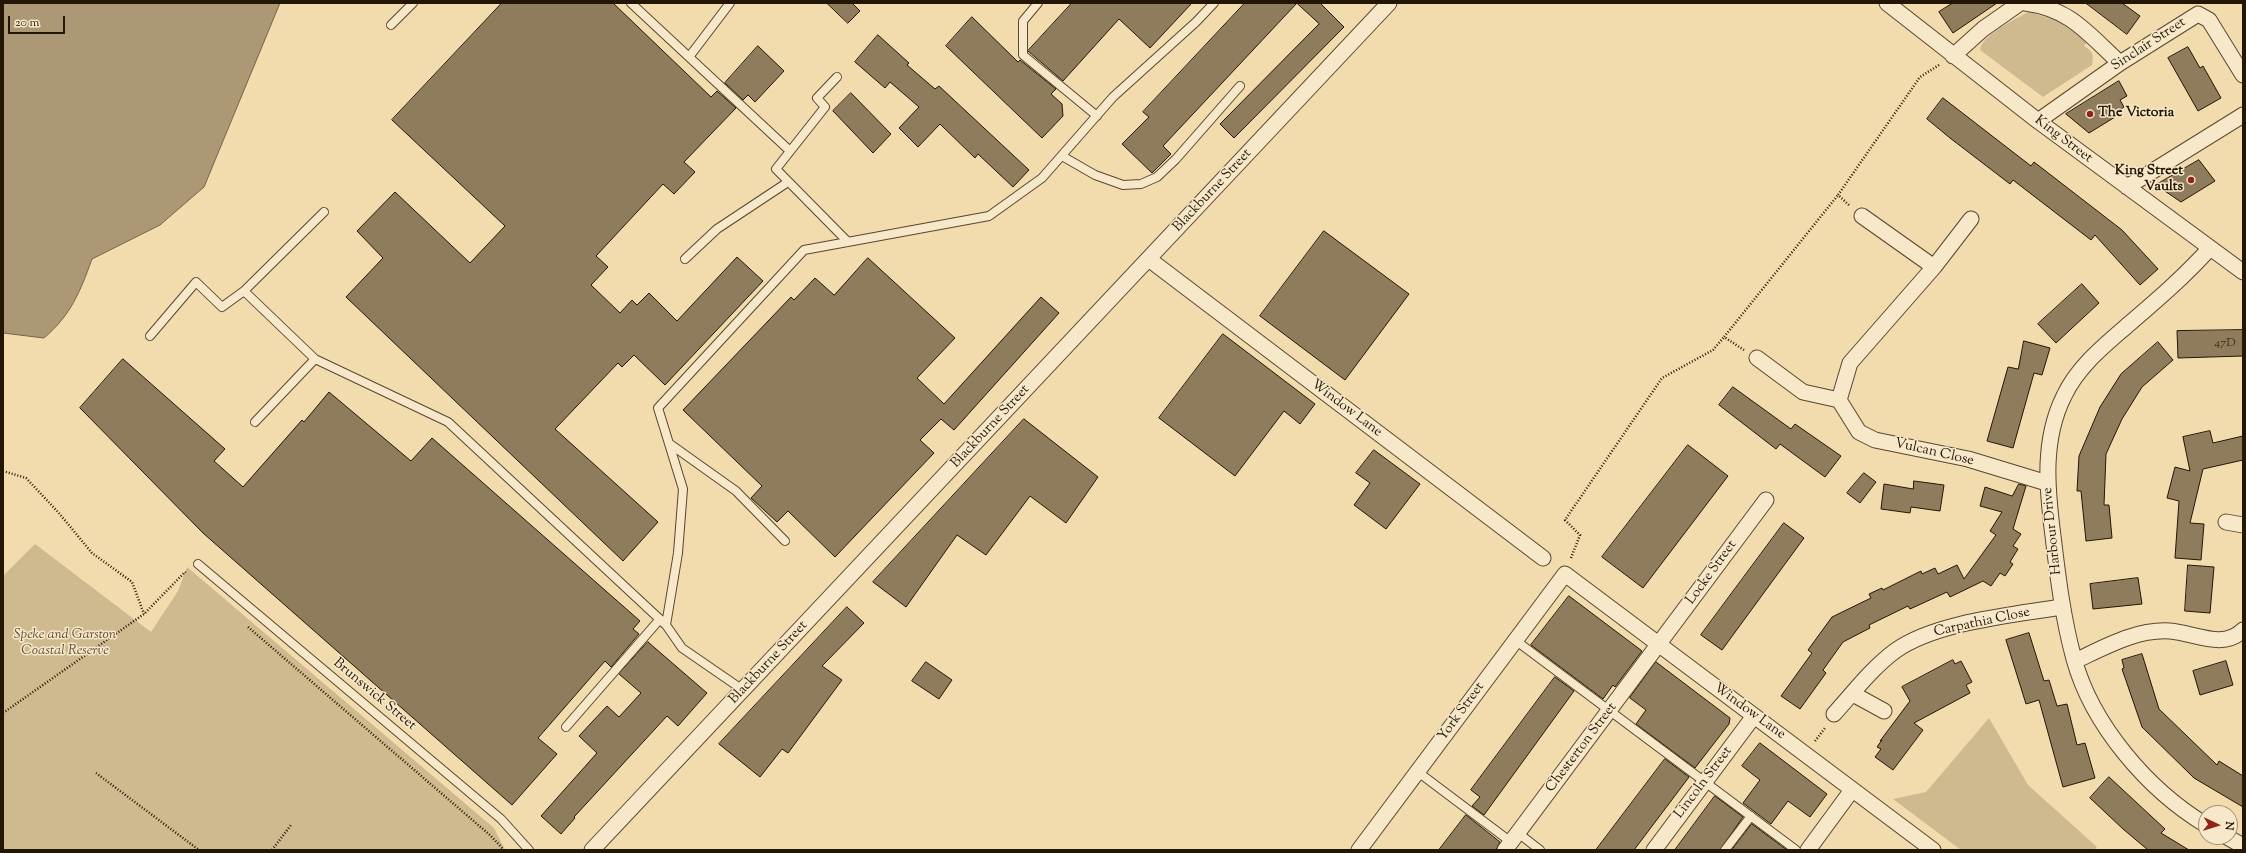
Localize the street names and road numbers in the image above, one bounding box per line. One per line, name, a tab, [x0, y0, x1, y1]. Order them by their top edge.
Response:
street label: Sinclair Street	[2109, 15, 2189, 75]
street label: King Street	[2031, 113, 2095, 167]
street label: Blackburne Street	[1170, 146, 1256, 236]
street label: Window Lane	[1307, 377, 1385, 441]
street label: Blackburne Street	[948, 382, 1034, 472]
street label: Vulcan Close	[1893, 436, 1975, 470]
street label: Harbour Drive	[2040, 486, 2066, 576]
street label: Locke Street	[1683, 538, 1741, 608]
street label: Carpathia Close	[1932, 605, 2032, 641]
street label: Blackburne Street	[726, 618, 812, 708]
street label: Brunswick Street	[329, 655, 419, 735]
street label: York Street	[1435, 679, 1489, 745]
street label: Window Lane	[1710, 680, 1788, 744]
street label: Chesterton Street	[1543, 700, 1621, 796]
street label: Lincoln Street	[1671, 744, 1737, 822]

